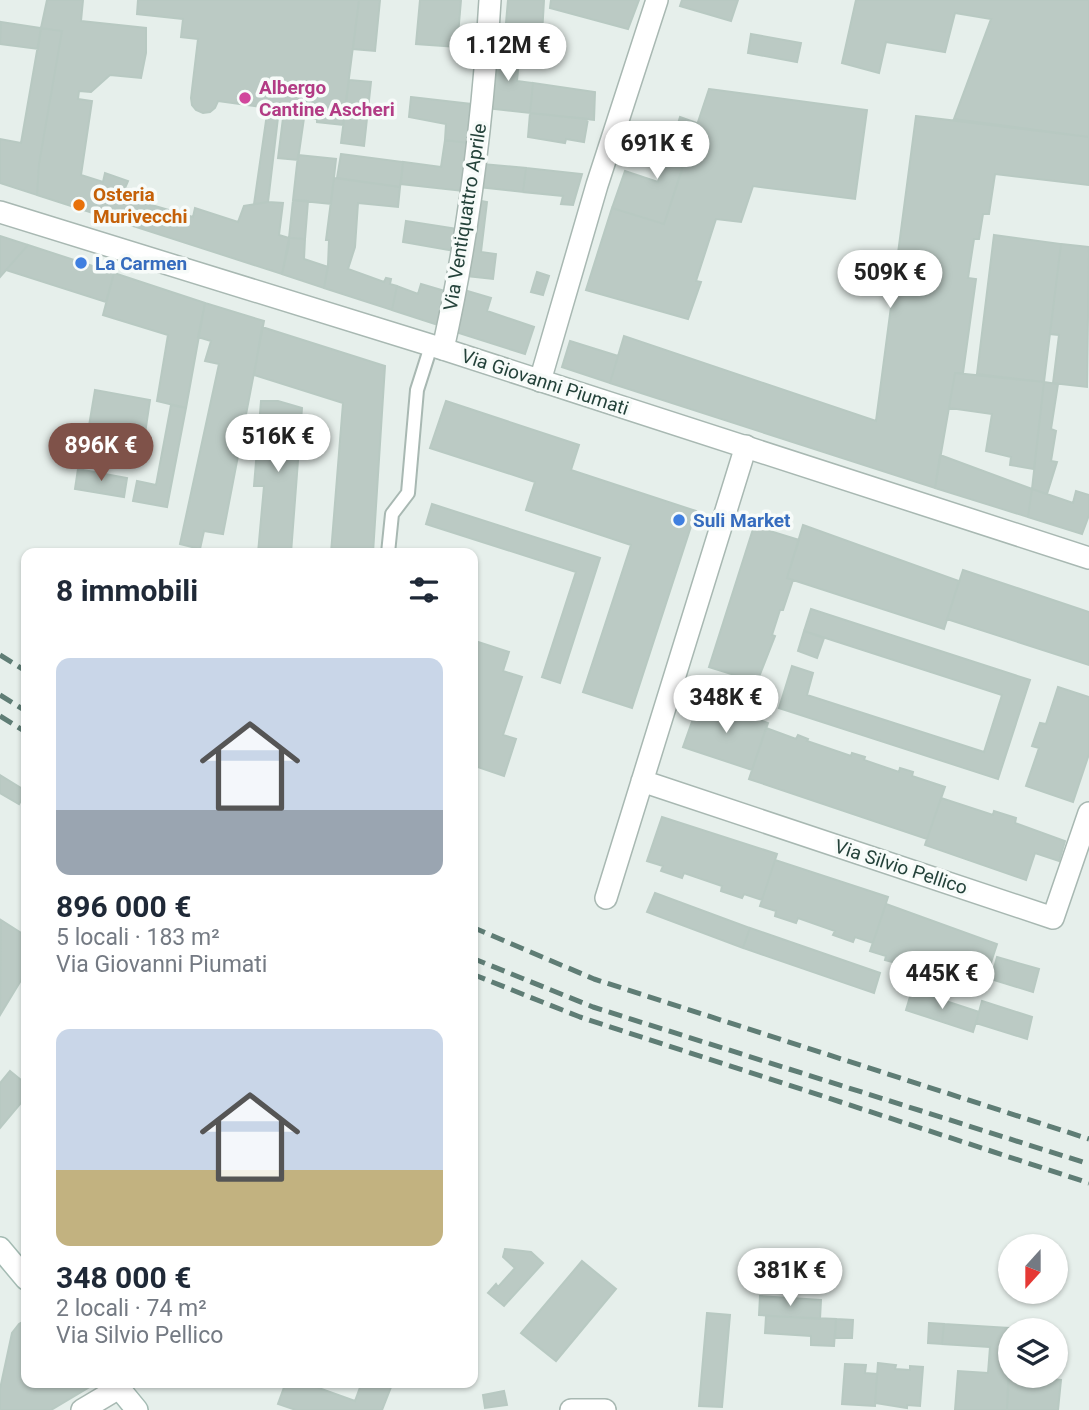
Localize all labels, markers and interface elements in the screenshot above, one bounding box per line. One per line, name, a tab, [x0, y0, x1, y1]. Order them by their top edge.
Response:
pin: 1.12M €	[443, 24, 573, 83]
text: 1.12M €	[465, 32, 551, 59]
place label: Albergo Cantine Ascheri	[259, 76, 395, 121]
marker: Albergo Cantine Ascheri	[237, 90, 253, 106]
street label: Via Ventiquattro Aprile	[439, 122, 491, 312]
pin: 691K €	[600, 122, 714, 181]
text: 691K €	[620, 130, 694, 157]
place label: Osteria Murivecchi	[93, 183, 188, 228]
marker: Osteria Murivecchi	[71, 197, 87, 213]
pin: 509K €	[833, 250, 947, 310]
place label: La Carmen	[95, 252, 187, 275]
marker: La Carmen	[73, 255, 89, 271]
text: 509K €	[853, 259, 927, 286]
street label: Via Giovanni Piumati	[458, 344, 632, 420]
pin: 516K €	[221, 414, 335, 474]
text: 516K €	[241, 423, 315, 450]
pin: 896K €	[44, 424, 158, 483]
text: 896K €	[64, 432, 138, 459]
place label: Suli Market	[693, 509, 791, 532]
marker: Suli Market	[671, 512, 687, 528]
icon: filters	[405, 571, 443, 609]
text: 8 immobili	[56, 573, 198, 608]
pin: 348K €	[669, 676, 783, 735]
text: 348K €	[689, 684, 763, 711]
icon: home	[187, 703, 313, 829]
street label: Via Silvio Pellico	[832, 835, 970, 899]
text: 896 000 €	[56, 889, 191, 924]
text: 5 locali · 183 m²	[56, 924, 220, 951]
text: Via Giovanni Piumati	[56, 951, 267, 978]
pin: 445K €	[885, 951, 999, 1011]
text: 445K €	[905, 960, 979, 987]
icon: home	[187, 1074, 313, 1200]
north arrow	[998, 1234, 1068, 1304]
map controls	[998, 1234, 1068, 1388]
pin: 381K €	[733, 1248, 847, 1308]
text: 381K €	[753, 1257, 827, 1284]
text: 348 000 €	[56, 1260, 191, 1295]
text: 2 locali · 74 m²	[56, 1295, 207, 1322]
button: layers	[998, 1318, 1068, 1388]
text: Via Silvio Pellico	[56, 1322, 223, 1349]

